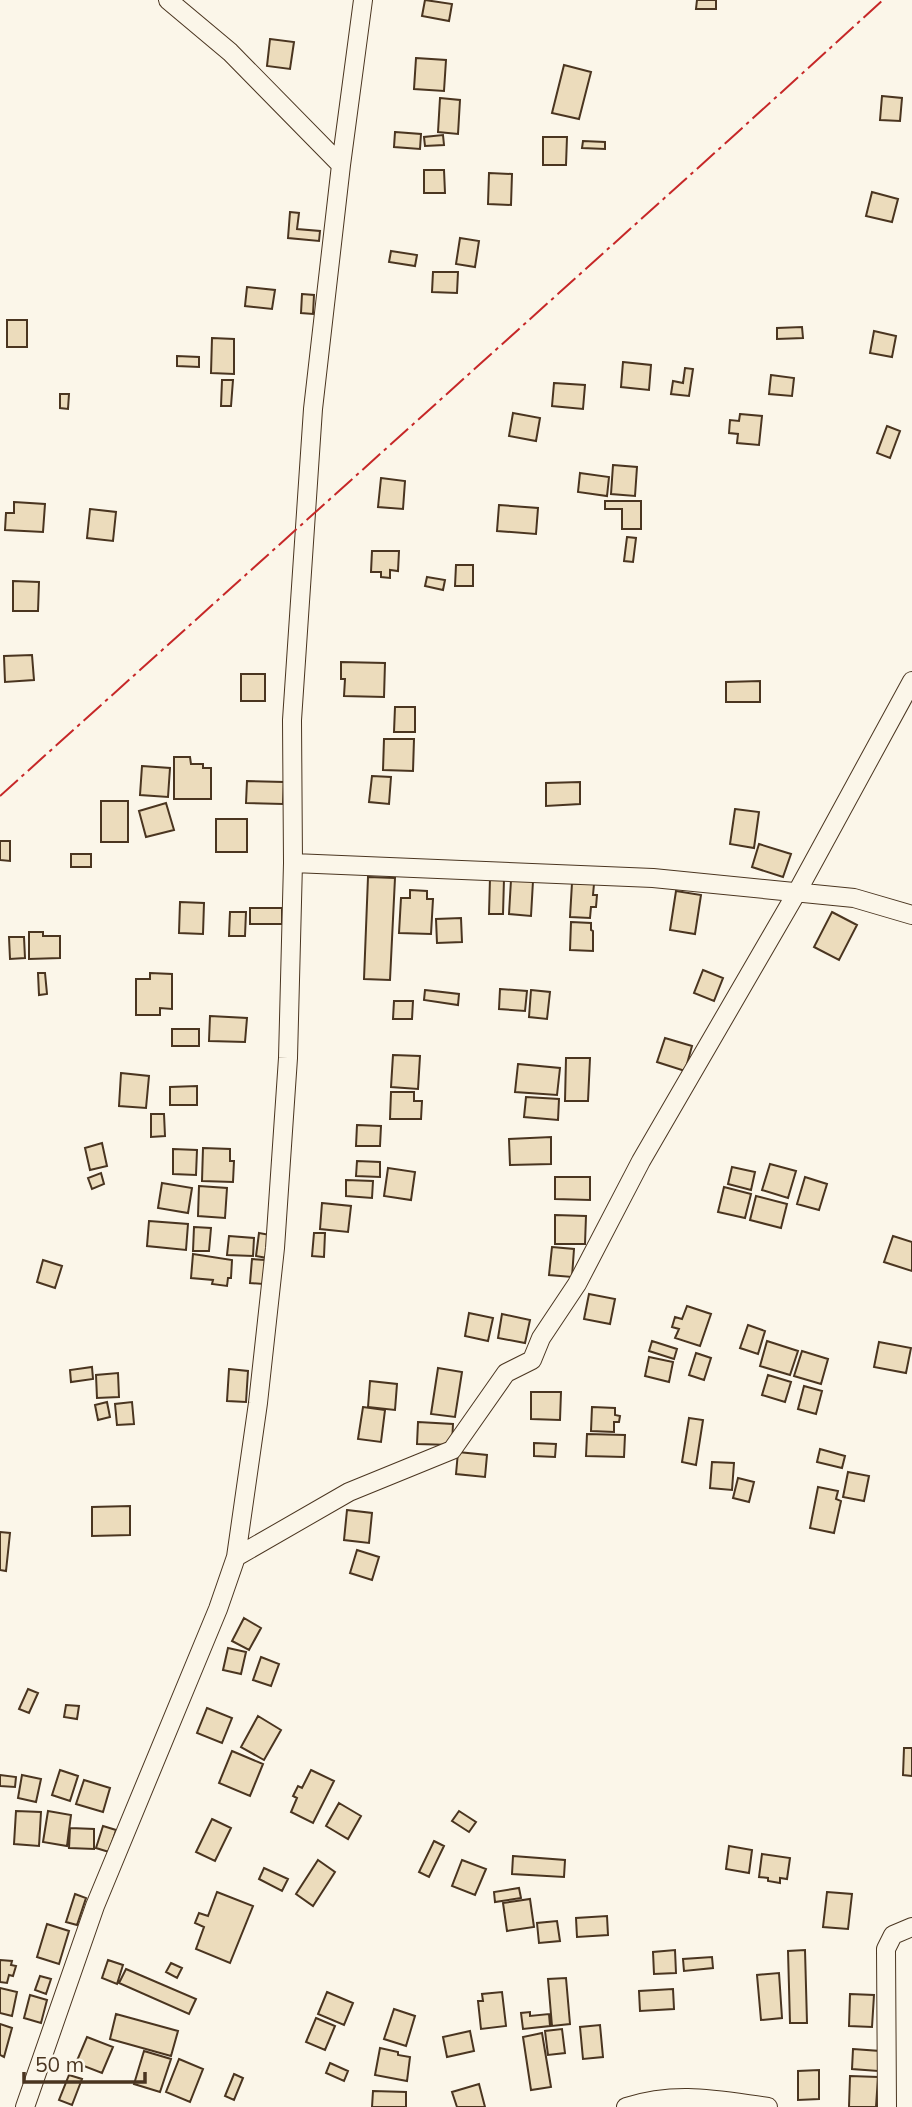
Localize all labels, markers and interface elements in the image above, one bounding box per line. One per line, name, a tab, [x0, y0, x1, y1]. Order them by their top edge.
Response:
scale bar	[24, 2040, 145, 2084]
text: 50 m	[35, 2051, 84, 2077]

